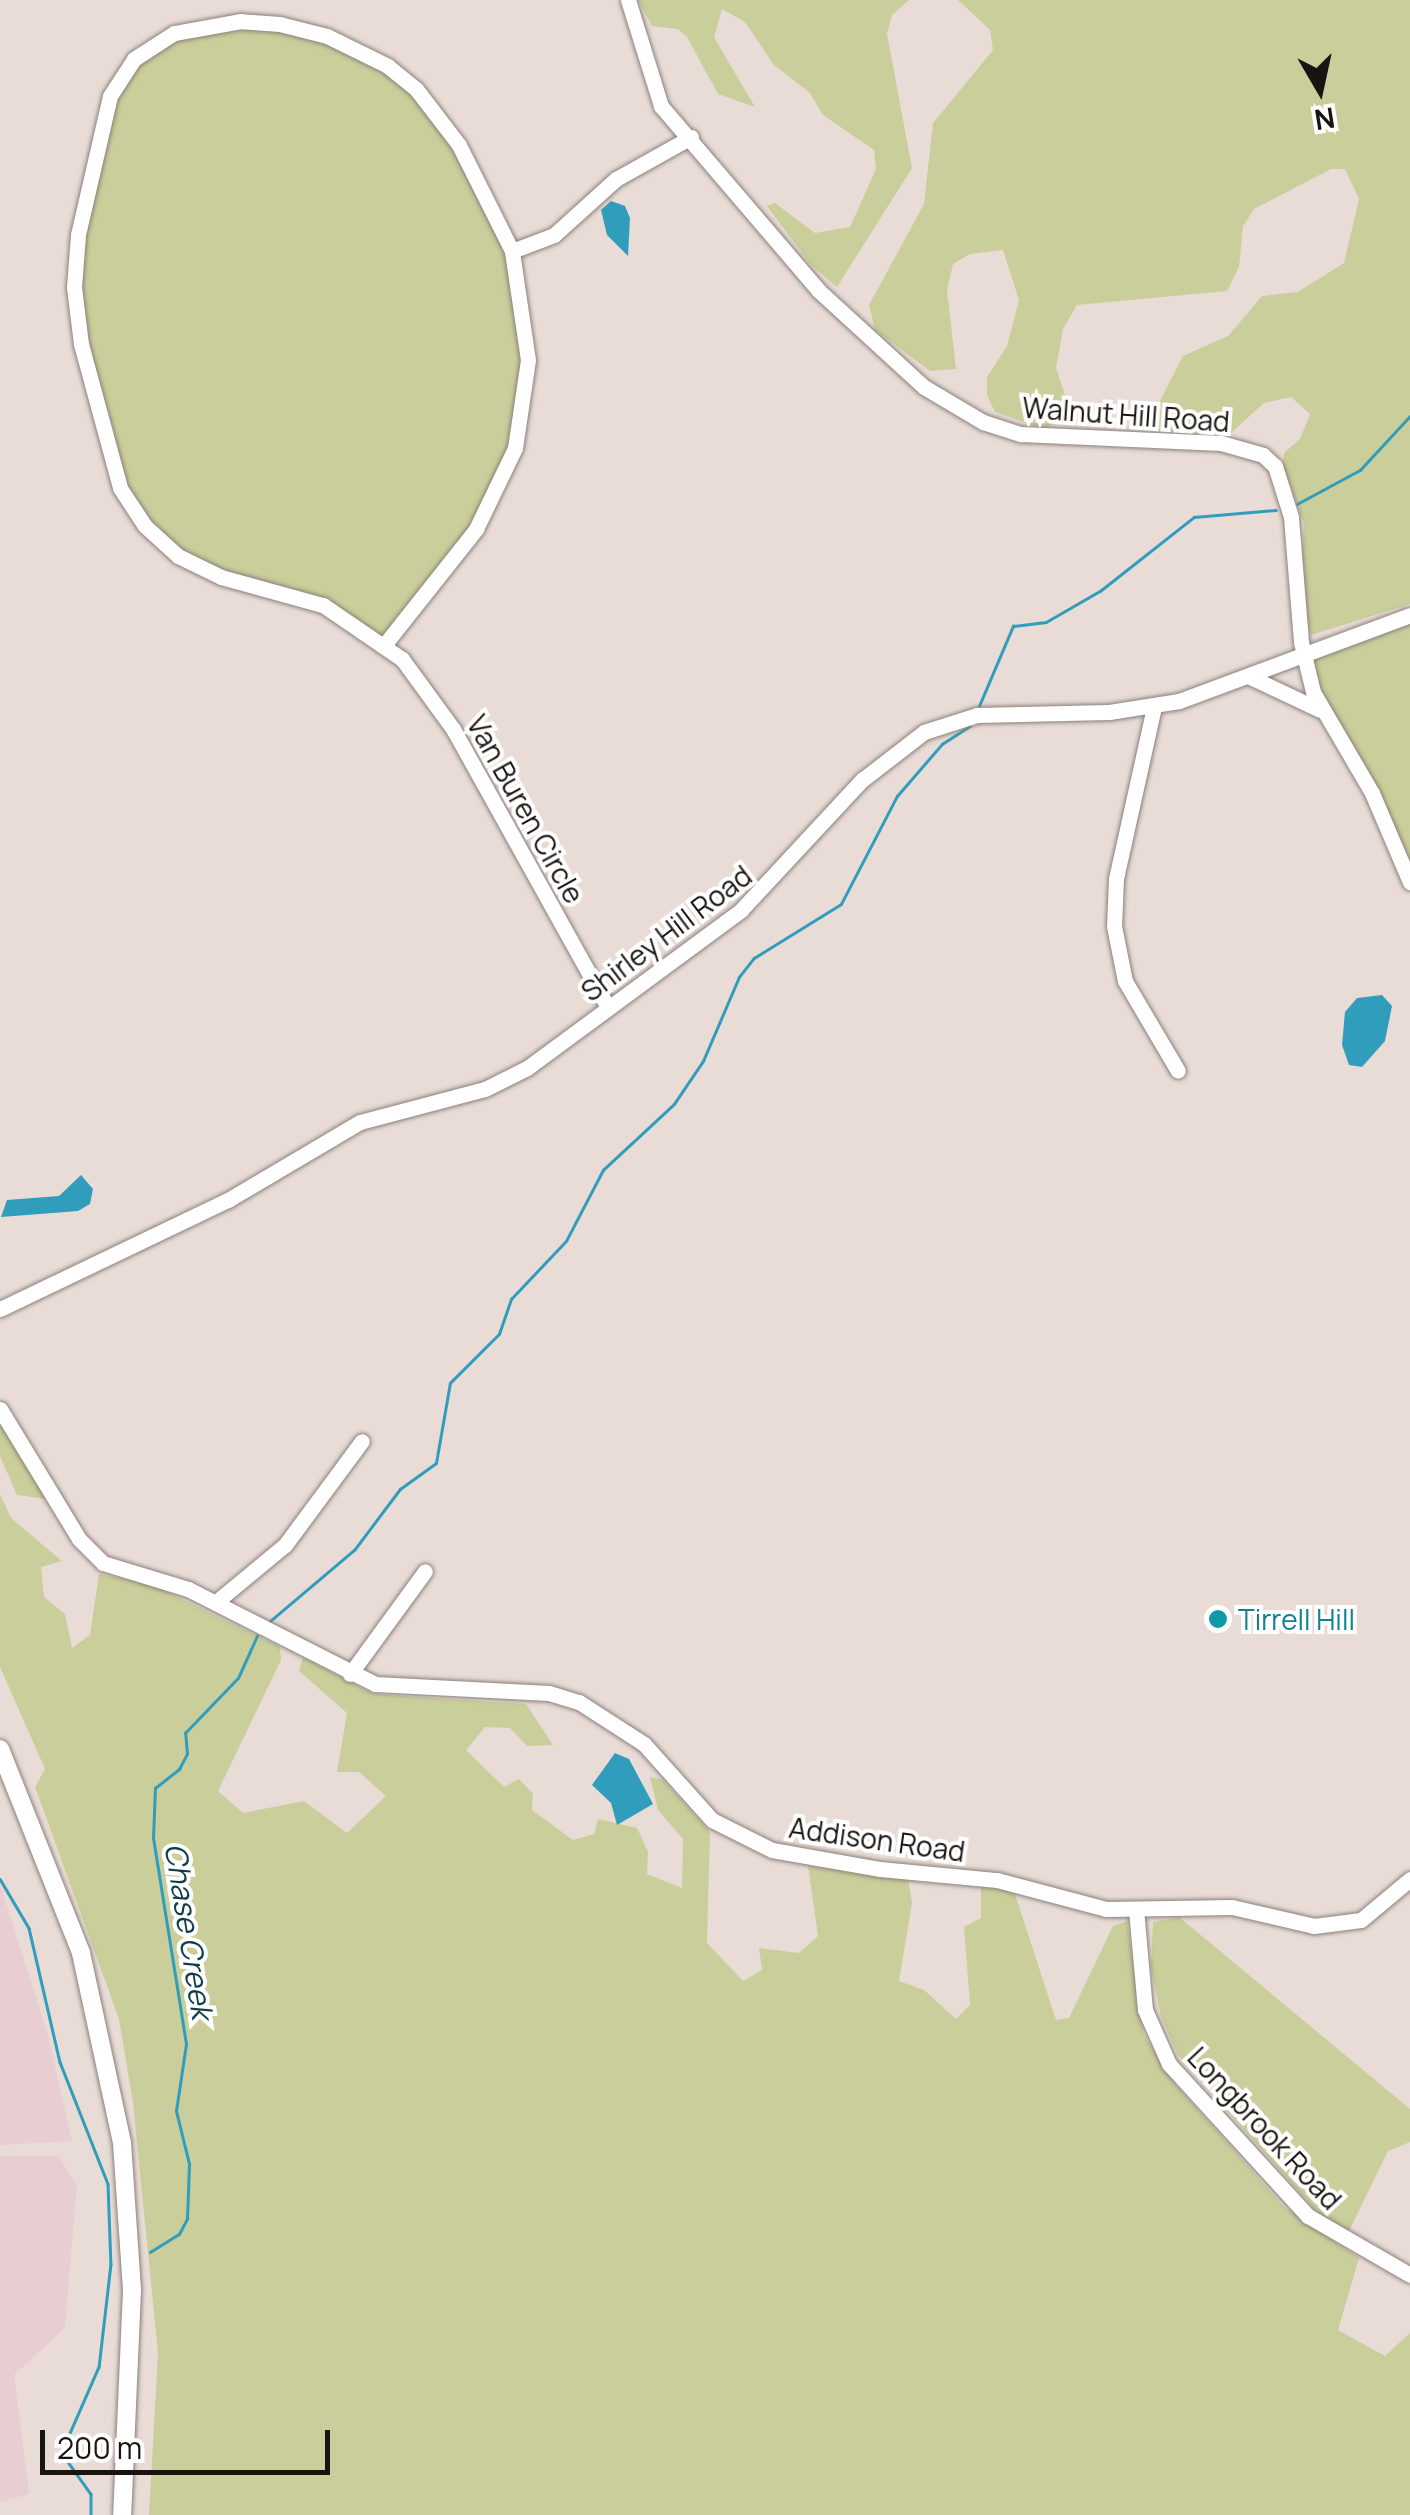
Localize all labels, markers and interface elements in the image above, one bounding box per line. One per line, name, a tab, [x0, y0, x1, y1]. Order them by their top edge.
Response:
north arrow	[1270, 40, 1370, 140]
text: N	[1312, 99, 1338, 140]
street label: Walnut Hill Road	[1021, 390, 1231, 438]
street label: Van Buren Circle	[461, 709, 591, 909]
street label: Shirley Hill Road	[574, 858, 758, 1008]
place label: Tirrell Hill	[1238, 1602, 1355, 1636]
marker: Tirrell Hill	[1207, 1608, 1229, 1630]
street label: Addison Road	[787, 1810, 967, 1868]
water label: Chase Creek	[157, 1841, 221, 2021]
street label: Longbrook Road	[1181, 2040, 1349, 2216]
scale bar	[45, 2410, 335, 2472]
text: 200 m	[57, 2427, 142, 2468]

